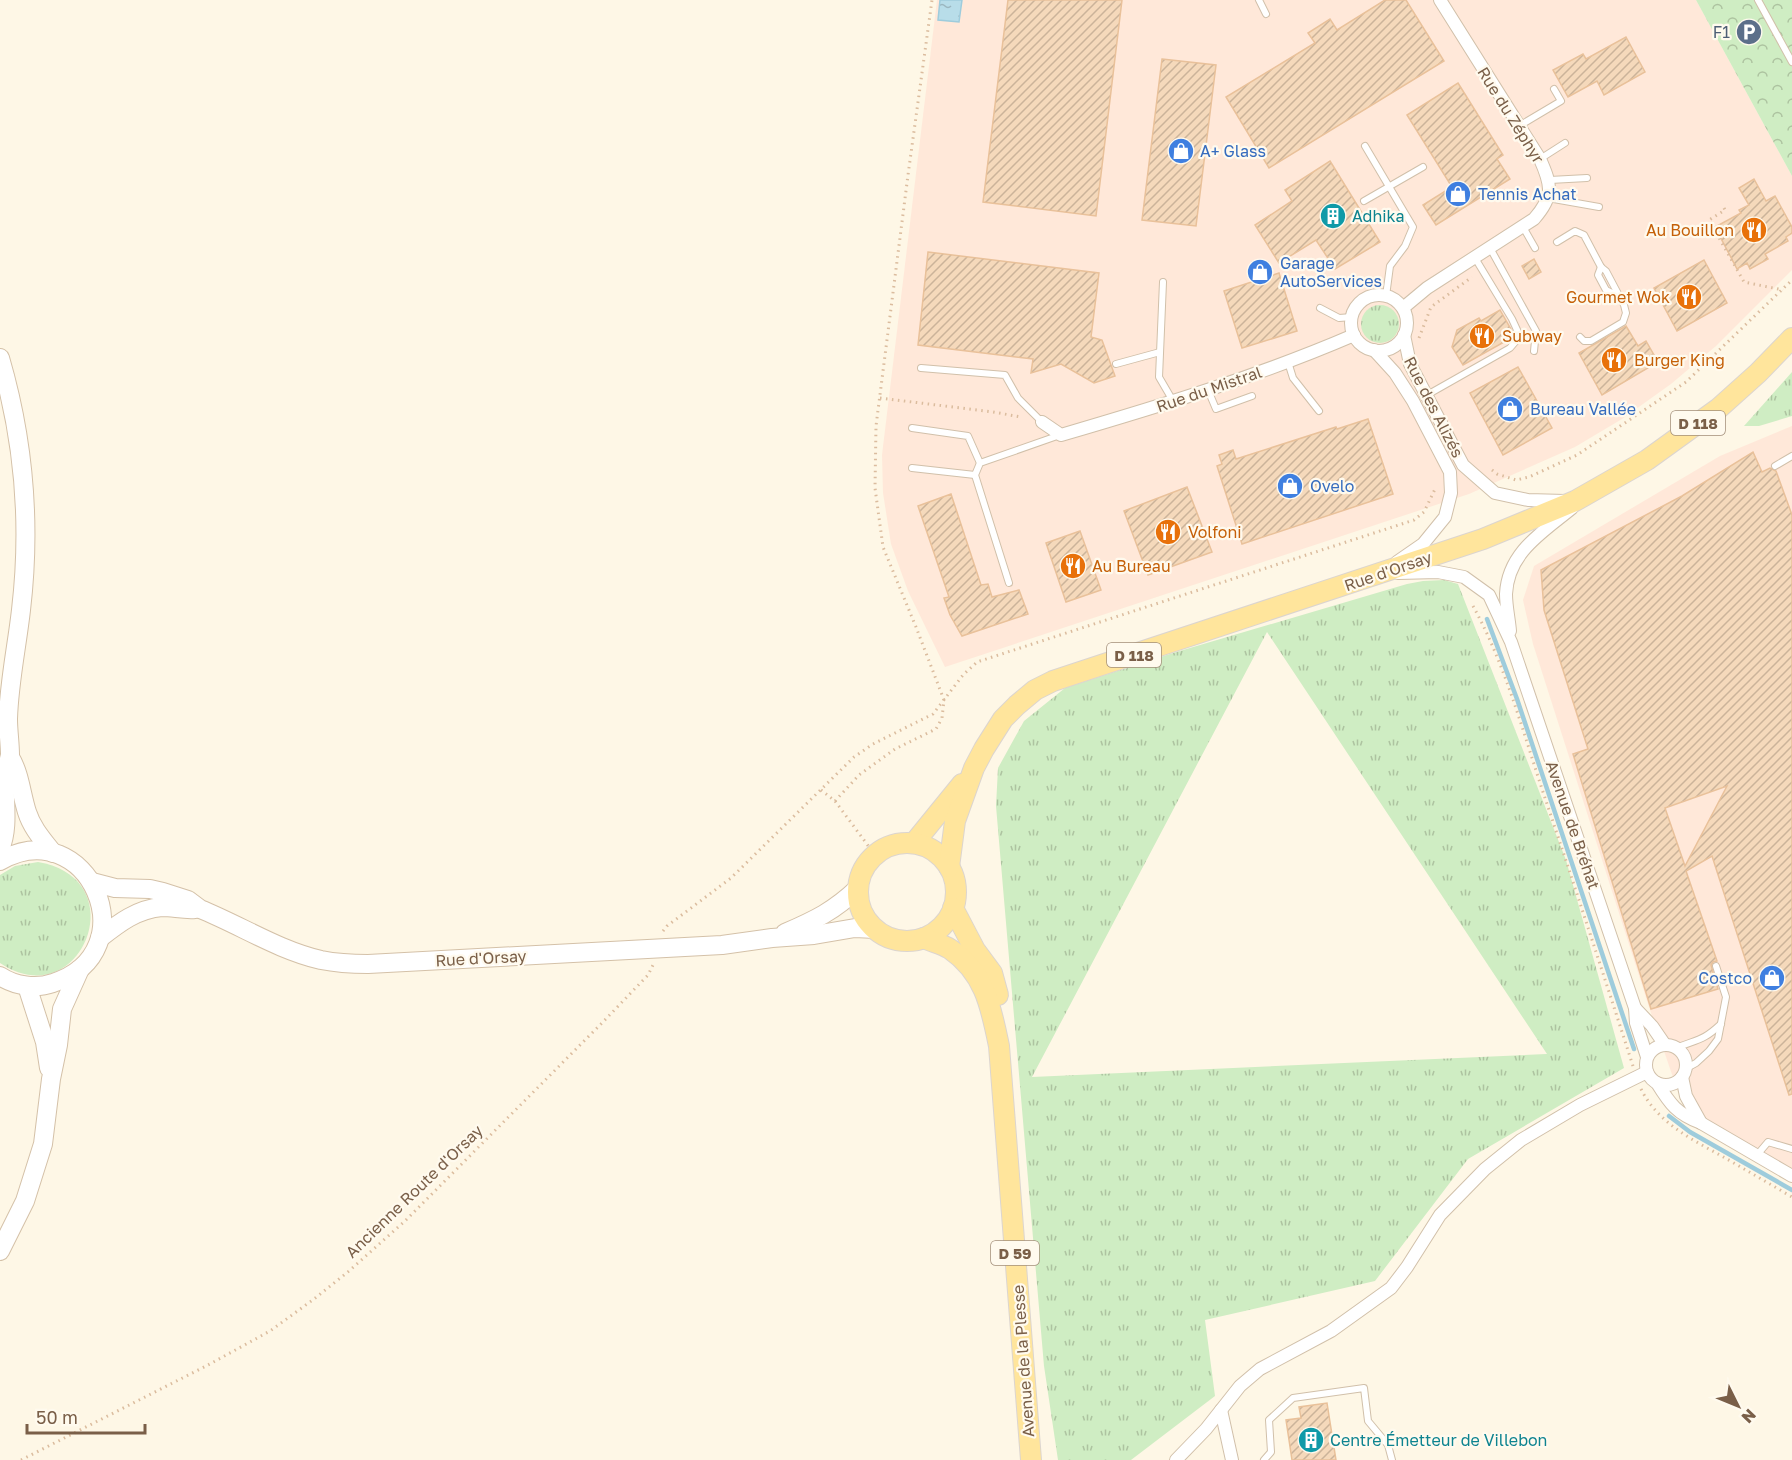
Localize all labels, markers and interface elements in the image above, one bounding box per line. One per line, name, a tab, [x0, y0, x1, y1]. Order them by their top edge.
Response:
parking icon: F1	[1734, 17, 1764, 47]
place label: F1	[1713, 22, 1730, 42]
street label: Rue du Zéphyr	[1473, 63, 1549, 167]
shop icon: A+ Glass	[1166, 136, 1196, 166]
place label: A+ Glass	[1200, 141, 1266, 161]
shop icon: Tennis Achat	[1443, 179, 1473, 209]
place label: Tennis Achat	[1478, 184, 1577, 204]
building icon: Adhika	[1318, 201, 1348, 231]
place label: Adhika	[1352, 206, 1404, 226]
restaurant icon: Au Bouillon	[1739, 215, 1769, 245]
place label: Au Bouillon	[1646, 220, 1734, 240]
place label: Garage AutoServices	[1280, 253, 1382, 291]
shop icon: Garage AutoServices	[1245, 257, 1275, 287]
restaurant icon: Gourmet Wok	[1674, 282, 1704, 312]
place label: Gourmet Wok	[1566, 287, 1670, 307]
restaurant icon: Subway	[1467, 321, 1497, 351]
place label: Subway	[1502, 326, 1562, 346]
restaurant icon: Burger King	[1599, 345, 1629, 375]
place label: Burger King	[1634, 350, 1725, 370]
street label: Rue des Alizés	[1400, 353, 1468, 461]
street label: Rue du Mistral	[1154, 362, 1264, 416]
shop icon: Bureau Vallée	[1495, 394, 1525, 424]
place label: Bureau Vallée	[1530, 399, 1636, 419]
road number: D 118	[1671, 411, 1725, 435]
shop icon: Ovelo	[1275, 471, 1305, 501]
place label: Ovelo	[1310, 476, 1354, 496]
restaurant icon: Volfoni	[1153, 517, 1183, 547]
place label: Volfoni	[1188, 522, 1242, 542]
street label: Rue d'Orsay	[1342, 547, 1434, 595]
restaurant icon: Au Bureau	[1058, 551, 1088, 581]
place label: Au Bureau	[1092, 556, 1171, 576]
road number: D 118	[1107, 643, 1161, 667]
street label: Avenue de Bréhat	[1542, 758, 1604, 892]
street label: Rue d'Orsay	[435, 946, 527, 970]
shop icon: Costco	[1757, 963, 1787, 993]
place label: Costco	[1698, 968, 1752, 988]
street label: Ancienne Route d'Orsay	[341, 1120, 487, 1262]
road number: D 59	[991, 1241, 1039, 1265]
street label: Avenue de la Plesse	[1008, 1284, 1038, 1438]
north arrow	[1708, 1376, 1768, 1436]
scale bar	[27, 1397, 146, 1435]
text: N	[1738, 1405, 1760, 1428]
text: 50 m	[36, 1406, 78, 1428]
building icon: Centre Émetteur de Villebon	[1296, 1425, 1326, 1455]
place label: Centre Émetteur de Villebon	[1330, 1430, 1547, 1450]

